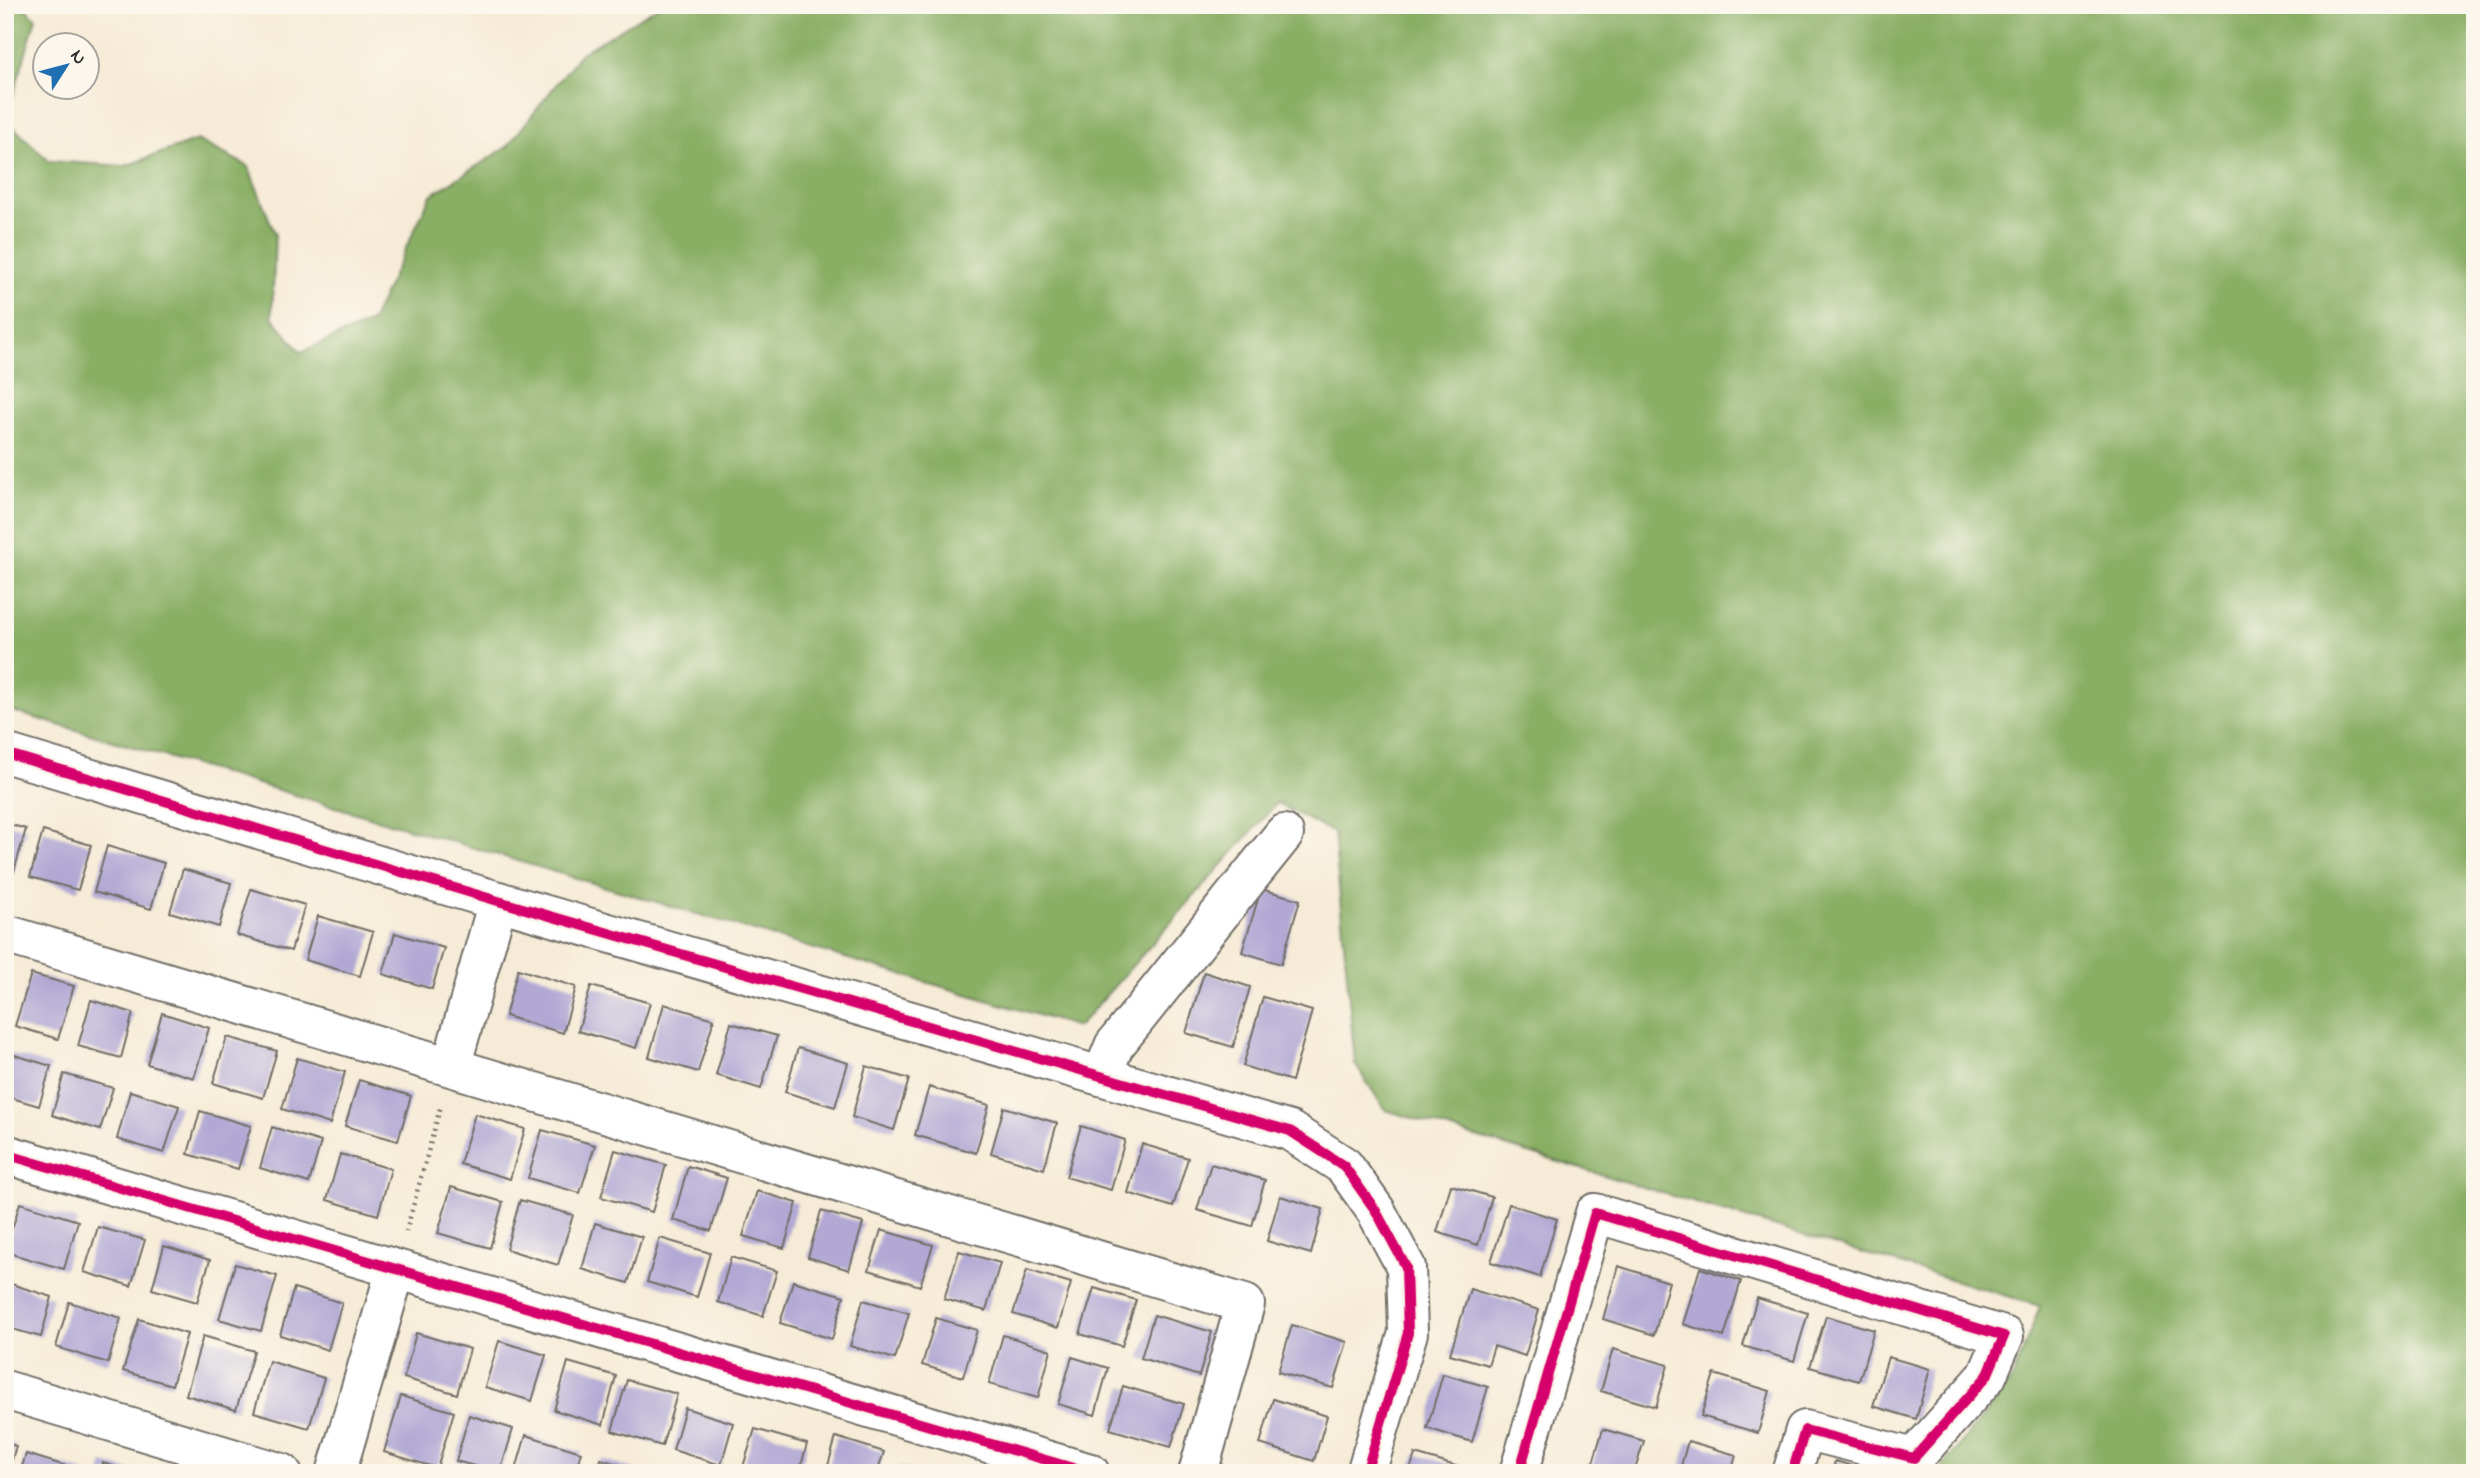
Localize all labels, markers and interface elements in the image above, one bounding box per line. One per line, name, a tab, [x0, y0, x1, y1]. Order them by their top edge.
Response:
north arrow	[32, 32, 102, 102]
text: N	[63, 44, 93, 71]

